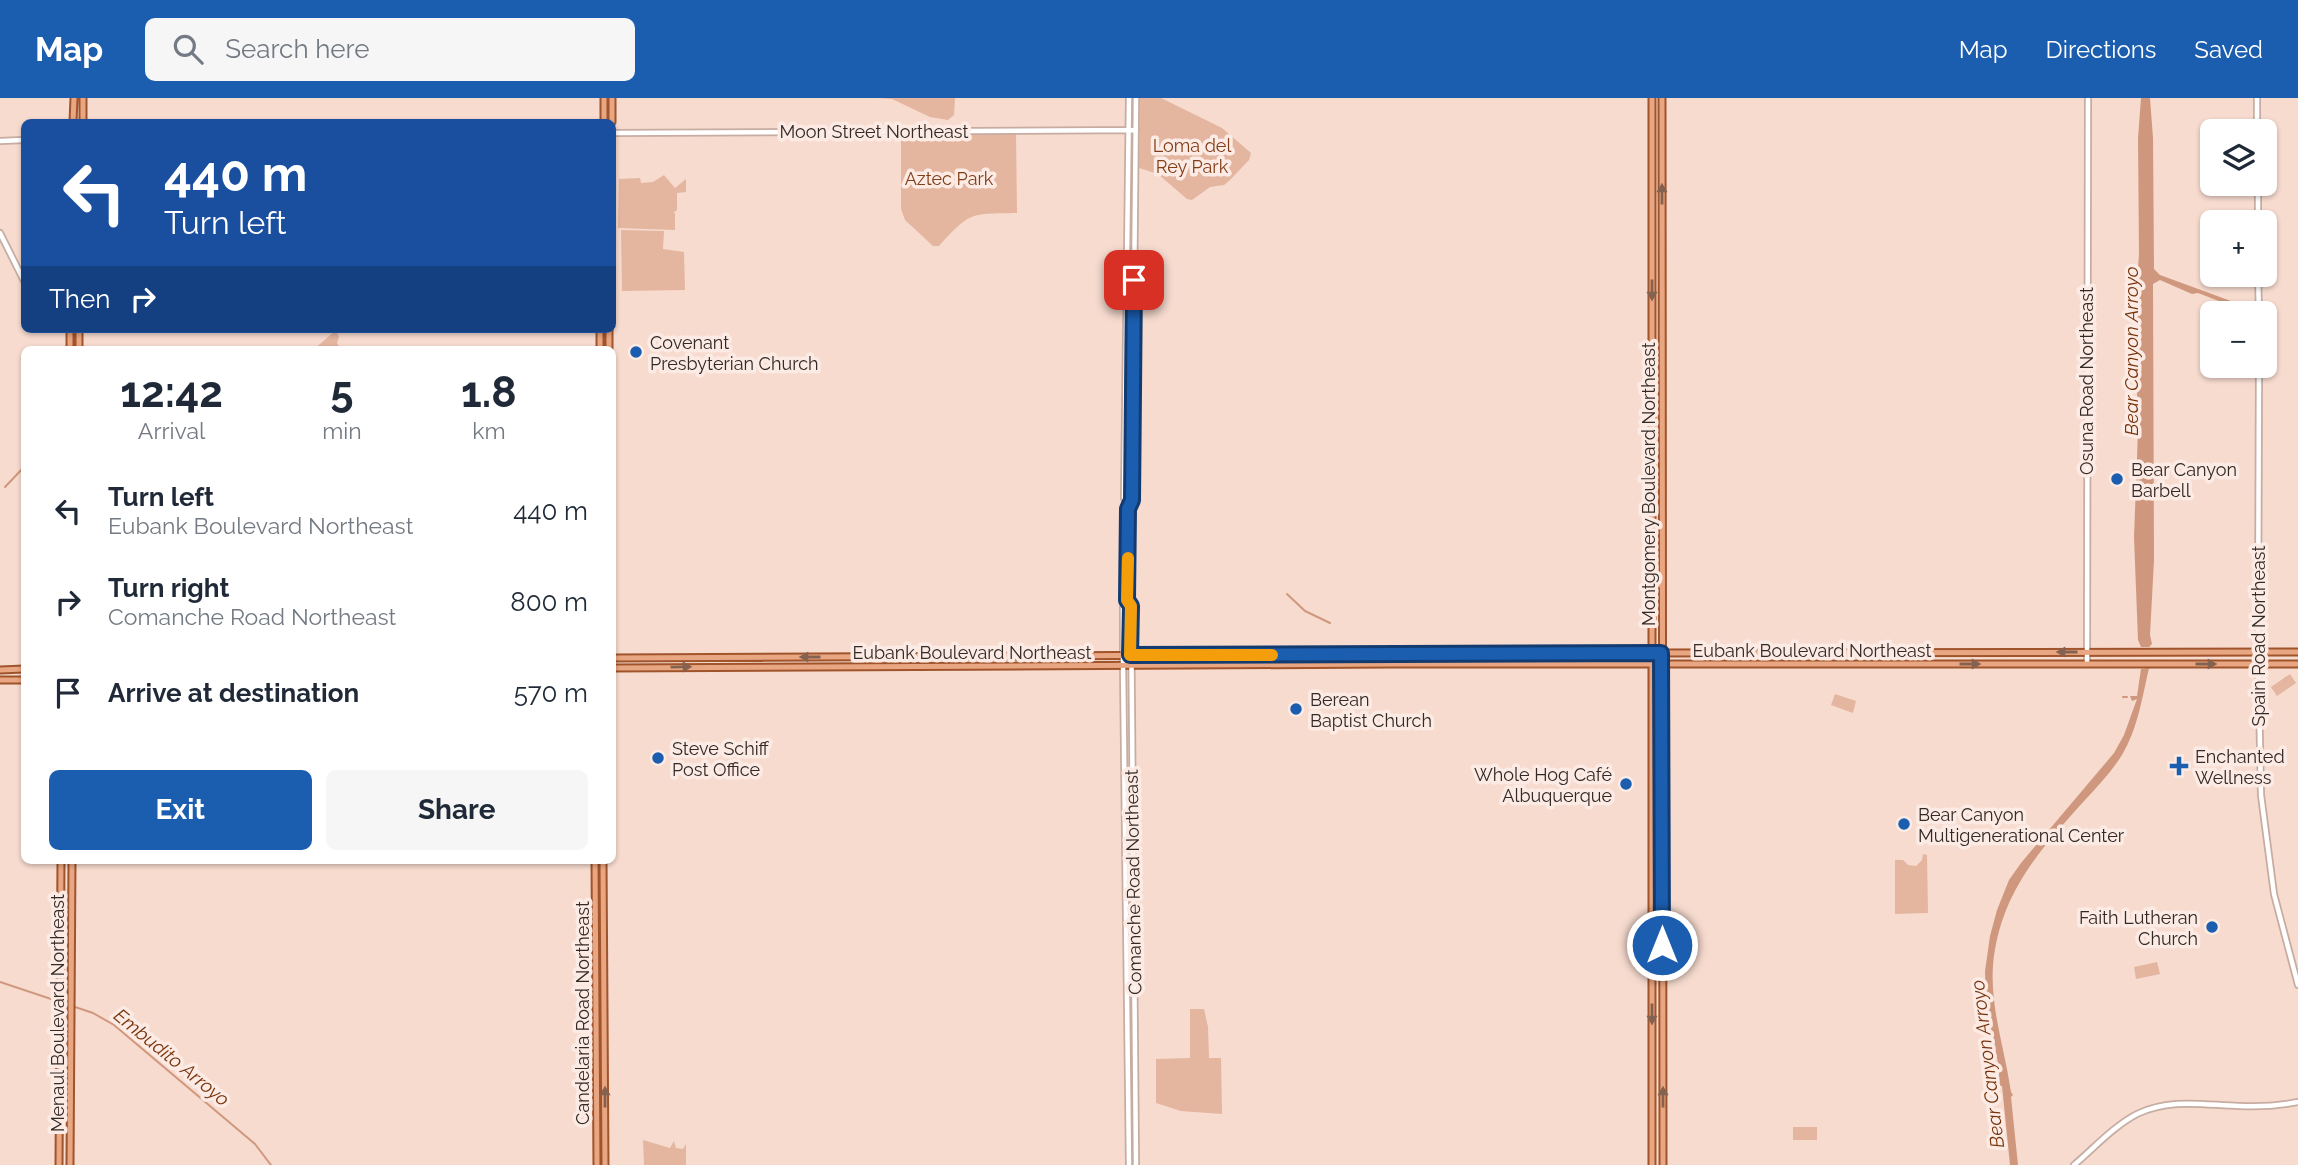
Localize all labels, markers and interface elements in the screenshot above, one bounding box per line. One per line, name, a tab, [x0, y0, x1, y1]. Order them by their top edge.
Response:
search box	[145, 18, 635, 81]
text: Map	[35, 30, 103, 69]
icon: search	[169, 30, 207, 68]
text: Search here	[225, 34, 370, 64]
text: Map	[1959, 35, 2008, 64]
text: Directions	[2046, 35, 2156, 64]
text: Saved	[2194, 35, 2263, 64]
map controls	[2200, 119, 2277, 378]
button: layers	[2200, 119, 2277, 196]
street label: Moon Street Northeast	[779, 121, 969, 142]
park label: Loma del Rey Park	[1153, 135, 1231, 177]
text: 440 m	[164, 145, 307, 202]
icon: left	[49, 147, 140, 238]
park label: Aztec Park	[905, 168, 994, 189]
one-way arrow	[1656, 183, 1668, 205]
text: Turn left	[164, 204, 286, 241]
button: +	[2200, 210, 2277, 287]
pin	[1104, 250, 1164, 310]
icon: arrive	[1115, 261, 1153, 299]
water label: Bear Canyon Arroyo	[2120, 266, 2142, 436]
one-way arrow	[1646, 279, 1658, 301]
icon: right	[124, 280, 162, 318]
text: Then	[49, 284, 110, 314]
street label: Osuna Road Northeast	[2076, 287, 2097, 475]
button: −	[2200, 301, 2277, 378]
place label: Covenant Presbyterian Church	[650, 332, 819, 374]
street label: Montgomery Boulevard Northeast	[1638, 342, 1659, 626]
marker: Covenant Presbyterian Church	[628, 344, 644, 360]
text: 12:42	[120, 368, 223, 417]
text: 5	[330, 368, 354, 417]
text: 1.8	[461, 368, 517, 417]
text: Arrival	[138, 417, 205, 444]
text: min	[322, 417, 362, 444]
text: km	[472, 417, 506, 444]
place label: Bear Canyon Barbell	[2131, 459, 2237, 501]
marker: Bear Canyon Barbell	[2109, 471, 2125, 487]
text: Turn left	[108, 482, 214, 512]
icon: left	[49, 492, 87, 530]
text: 440 m	[513, 496, 588, 526]
text: Eubank Boulevard Northeast	[108, 512, 413, 539]
street label: Spain Road Northeast	[2248, 545, 2269, 727]
text: Turn right	[108, 573, 229, 603]
icon: right	[49, 583, 87, 621]
text: 800 m	[510, 587, 588, 617]
text: Comanche Road Northeast	[108, 603, 396, 630]
street label: Eubank Boulevard Northeast	[1693, 640, 1932, 661]
street label: Eubank Boulevard Northeast	[853, 642, 1092, 663]
one-way arrow	[2055, 646, 2077, 658]
one-way arrow	[799, 651, 821, 663]
one-way arrow	[1959, 658, 1981, 670]
one-way arrow	[2195, 658, 2217, 670]
one-way arrow	[670, 661, 692, 673]
icon: arrive	[49, 674, 87, 712]
text: Arrive at destination	[108, 678, 359, 708]
text: 570 m	[514, 678, 588, 708]
place label: Berean Baptist Church	[1310, 689, 1432, 731]
marker: Berean Baptist Church	[1288, 701, 1304, 717]
place label: Steve Schiff Post Office	[672, 738, 770, 780]
place label: Enchanted Wellness	[2195, 746, 2285, 788]
marker: Steve Schiff Post Office	[650, 750, 666, 766]
marker: Enchanted Wellness	[2169, 756, 2189, 776]
place label: Whole Hog Café Albuquerque	[1474, 764, 1612, 806]
street label: Comanche Road Northeast	[1121, 769, 1145, 995]
button: Exit	[49, 770, 312, 850]
button: Share	[326, 770, 588, 850]
marker: Whole Hog Café Albuquerque	[1618, 776, 1634, 792]
place label: Bear Canyon Multigenerational Center	[1918, 804, 2125, 846]
marker: Bear Canyon Multigenerational Center	[1896, 816, 1912, 832]
street label: Menaul Boulevard Northeast	[47, 894, 68, 1132]
street label: Candelaria Road Northeast	[572, 901, 593, 1125]
place label: Faith Lutheran Church	[2079, 907, 2198, 949]
position arrow	[1625, 908, 1699, 982]
marker: Faith Lutheran Church	[2204, 919, 2220, 935]
water label: Bear Canyon Arroyo	[1966, 979, 2008, 1149]
one-way arrow	[1646, 1003, 1658, 1025]
water label: Embudito Arroyo	[110, 1004, 234, 1110]
one-way arrow	[599, 1086, 611, 1108]
one-way arrow	[1657, 1086, 1669, 1108]

